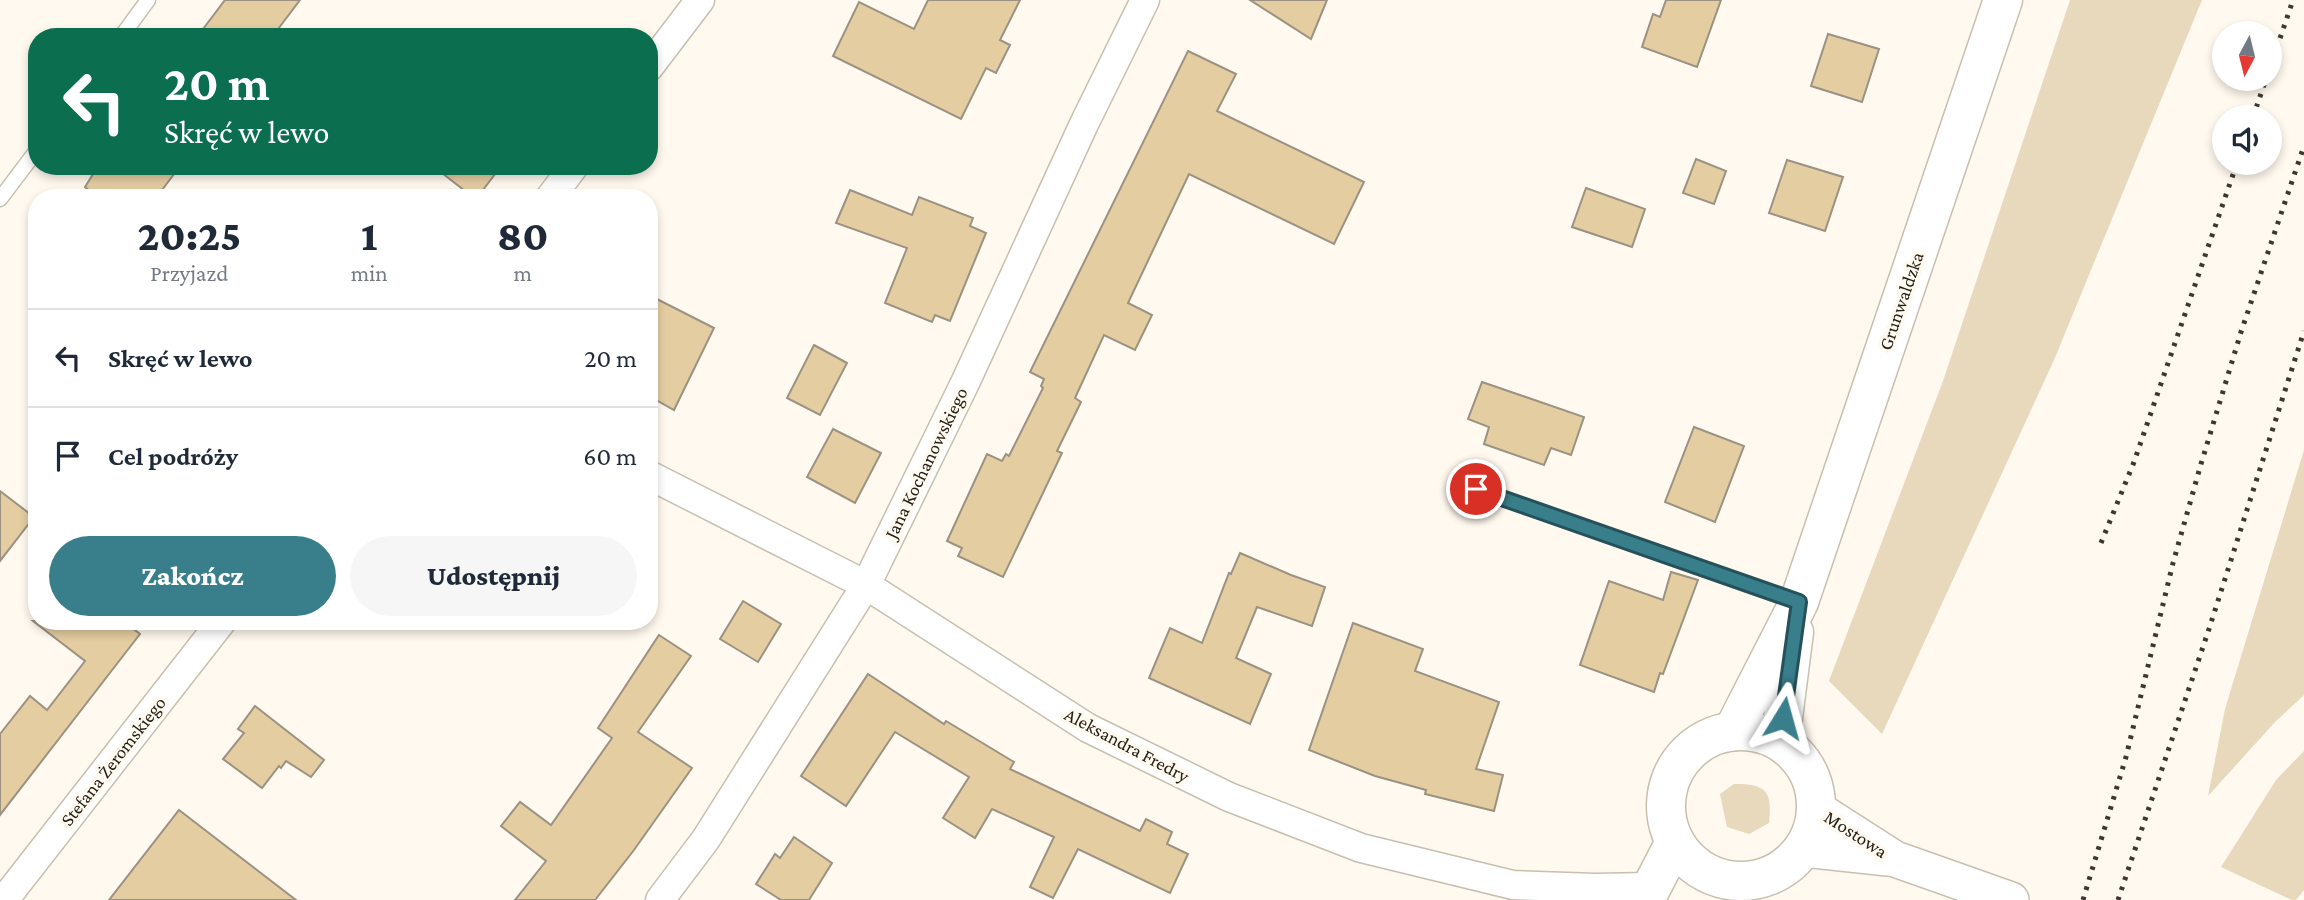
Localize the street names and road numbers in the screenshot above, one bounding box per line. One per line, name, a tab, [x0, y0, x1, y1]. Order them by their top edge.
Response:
street label: Grunwaldzka	[1874, 249, 1928, 353]
street label: Jana Kochanowskiego	[879, 384, 972, 544]
street label: Stefana Żeromskiego	[56, 692, 170, 830]
street label: Aleksandra Fredry	[1061, 703, 1193, 787]
street label: Mostowa	[1821, 806, 1892, 862]

